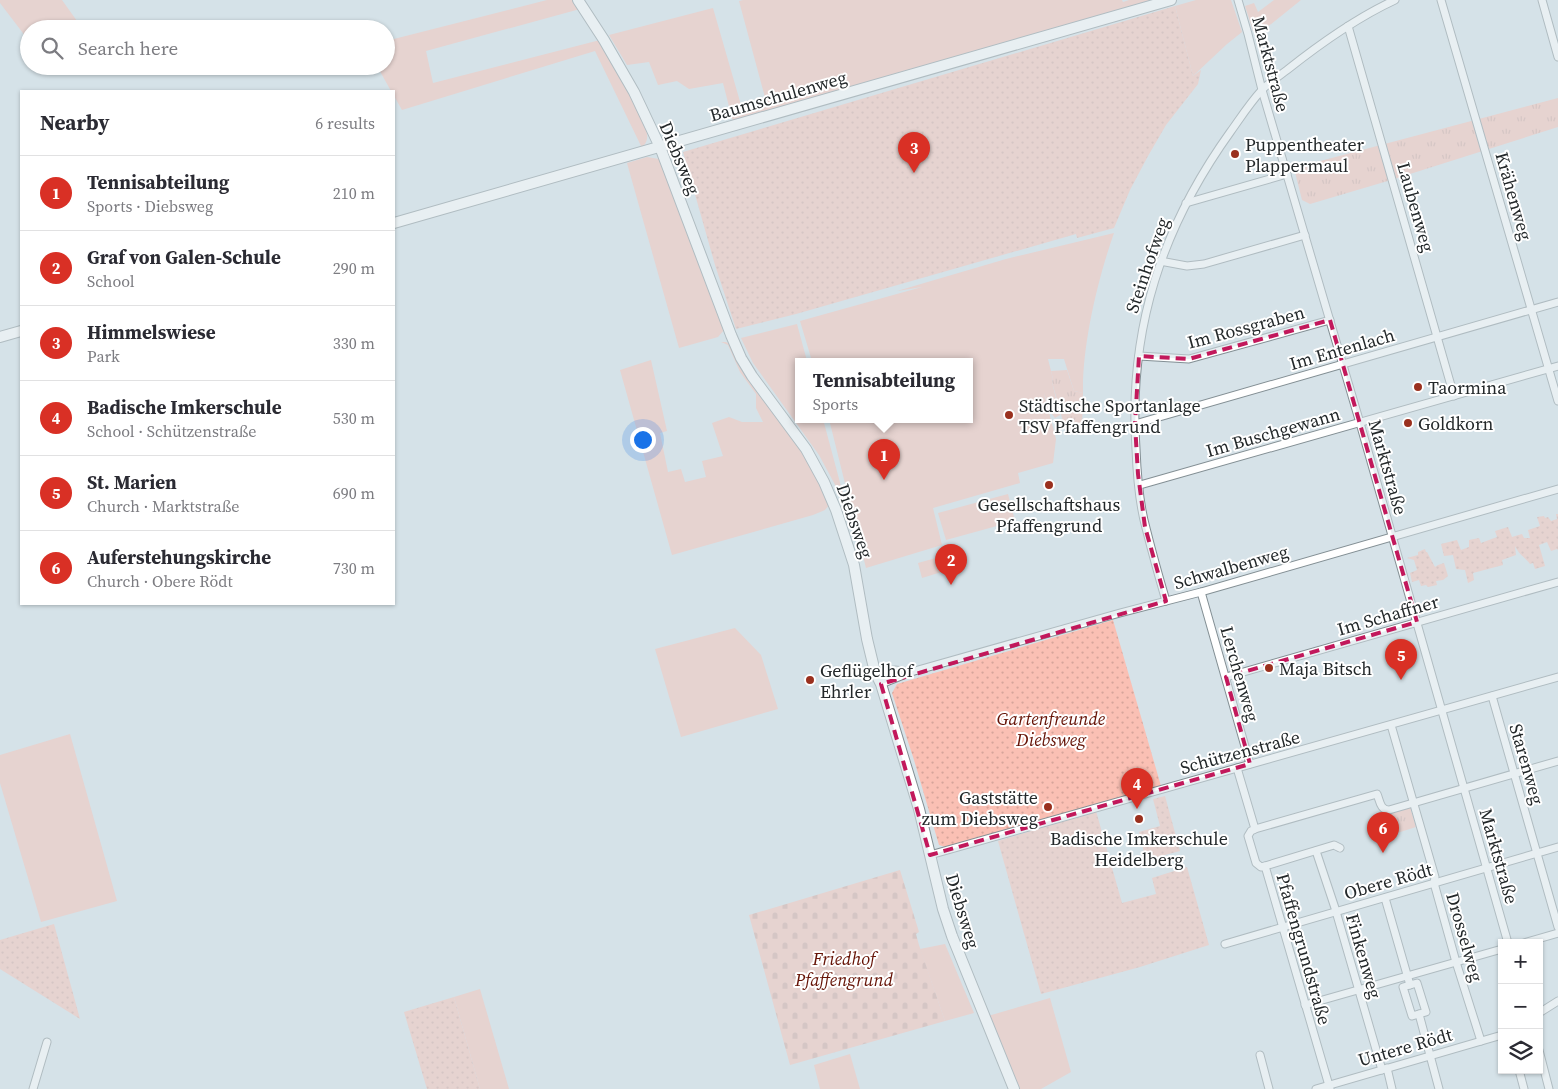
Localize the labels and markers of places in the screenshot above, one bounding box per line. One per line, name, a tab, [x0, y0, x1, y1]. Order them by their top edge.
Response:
pin: 3	[898, 132, 930, 173]
place label: Puppentheater Plappermaul	[1245, 132, 1365, 178]
marker: Puppentheater Plappermaul	[1229, 148, 1241, 160]
place label: Taormina	[1428, 375, 1507, 400]
marker: Taormina	[1412, 381, 1424, 393]
place label: Städtische Sportanlage TSV Pfaffengrund	[1019, 393, 1201, 439]
marker: Städtische Sportanlage TSV Pfaffengrund	[1003, 409, 1015, 421]
place label: Goldkorn	[1418, 411, 1494, 436]
marker: Goldkorn	[1402, 417, 1414, 429]
pin: 1	[868, 439, 900, 480]
marker: Gesellschaftshaus Pfaffengrund	[1043, 479, 1055, 491]
place label: Gesellschaftshaus Pfaffengrund	[978, 492, 1121, 538]
pin: 2	[935, 544, 967, 585]
pin: 5	[1385, 639, 1417, 680]
place label: Maja Bitsch	[1279, 656, 1372, 681]
place label: Geflügelhof Ehrler	[820, 658, 915, 704]
marker: Maja Bitsch	[1263, 662, 1275, 674]
marker: Geflügelhof Ehrler	[804, 674, 816, 686]
pin: 4	[1121, 768, 1153, 809]
place label: Gaststätte zum Diebsweg	[922, 785, 1038, 831]
marker: Gaststätte zum Diebsweg	[1042, 801, 1054, 813]
pin: 6	[1367, 812, 1399, 853]
marker: Badische Imkerschule Heidelberg	[1133, 813, 1145, 825]
place label: Badische Imkerschule Heidelberg	[1050, 826, 1228, 872]

